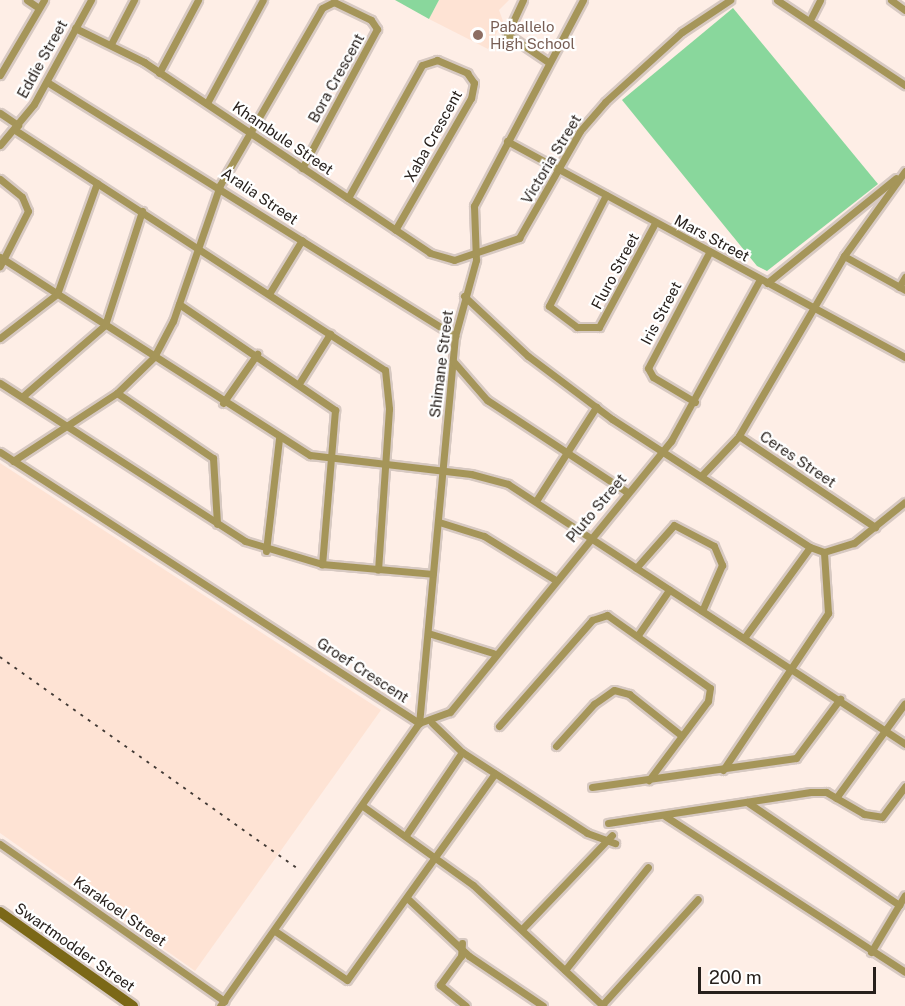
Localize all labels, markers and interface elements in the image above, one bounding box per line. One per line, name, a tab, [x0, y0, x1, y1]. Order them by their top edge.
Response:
street label: Eddie Street	[13, 17, 71, 101]
place label: Paballelo High School	[490, 17, 575, 52]
marker: Paballelo High School	[471, 28, 485, 42]
street label: Bora Crescent	[304, 30, 368, 126]
street label: Xaba Crescent	[400, 87, 466, 185]
street label: Khambule Street	[229, 98, 337, 178]
street label: Victoria Street	[517, 111, 585, 207]
street label: Aralia Street	[218, 164, 302, 228]
street label: Mars Street	[671, 211, 753, 265]
street label: Fluro Street	[587, 230, 643, 312]
street label: Iris Street	[637, 278, 685, 348]
street label: Shimane Street	[425, 309, 457, 419]
street label: Ceres Street	[756, 427, 840, 491]
street label: Pluto Street	[562, 470, 630, 546]
street label: Groef Crescent	[314, 634, 412, 706]
street label: Karakoel Street	[70, 872, 170, 950]
street label: Swartmodder Street	[11, 899, 139, 995]
scale bar	[701, 955, 880, 993]
text: 200 m	[709, 967, 762, 988]

